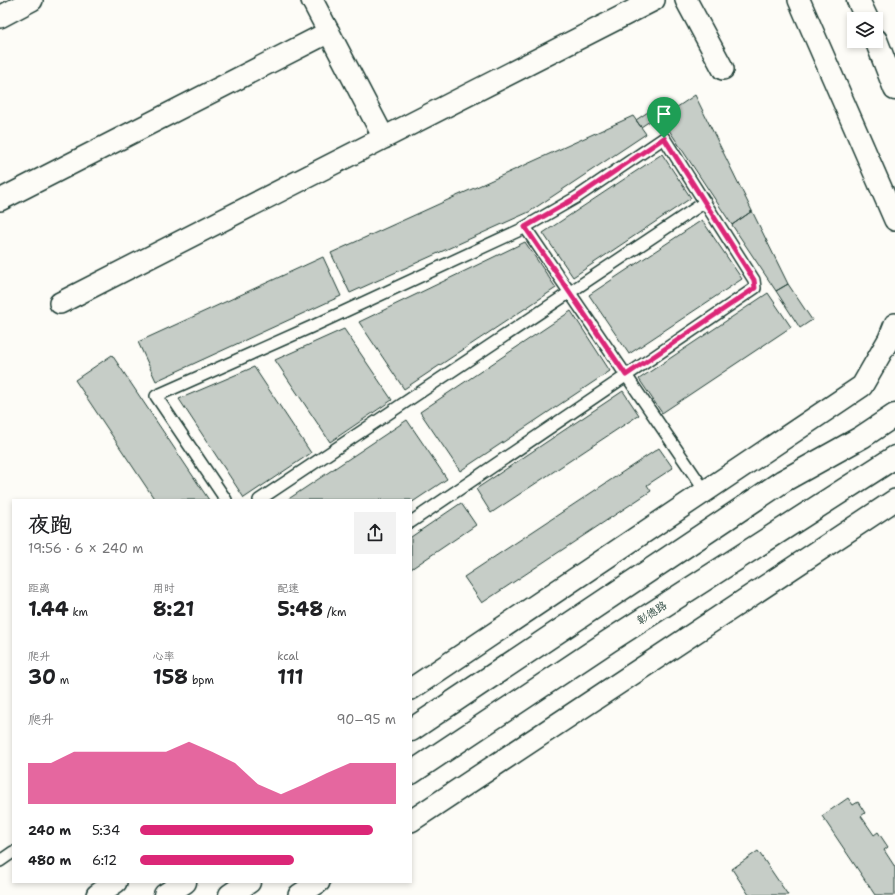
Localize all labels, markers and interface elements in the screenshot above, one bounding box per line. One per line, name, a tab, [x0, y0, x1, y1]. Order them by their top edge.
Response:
map controls	[847, 12, 883, 48]
button: layers	[847, 12, 883, 48]
pin	[647, 97, 681, 138]
icon: arrive	[653, 103, 675, 125]
text: 夜跑	[28, 510, 72, 539]
button: share	[354, 512, 396, 554]
text: 19:56 · 6 × 240 m	[28, 540, 143, 557]
text: 距离	[28, 581, 50, 596]
text: 用时	[153, 581, 175, 596]
text: 配速	[277, 581, 299, 596]
text: 1.44	[28, 596, 69, 622]
text: 8:21	[153, 596, 194, 622]
text: 5:48	[277, 596, 323, 622]
street label: 彰德路	[634, 598, 670, 628]
text: km	[69, 605, 88, 620]
text: /km	[323, 605, 347, 620]
text: 爬升	[28, 649, 50, 664]
text: 心率	[153, 649, 175, 664]
text: kcal	[277, 649, 299, 664]
text: 30	[28, 664, 56, 690]
text: 158	[153, 664, 188, 690]
text: 111	[277, 664, 304, 690]
text: m	[56, 673, 69, 688]
text: bpm	[188, 673, 214, 688]
text: 爬升	[28, 711, 54, 728]
text: 90–95 m	[336, 711, 396, 728]
text: 240 m	[28, 822, 71, 839]
text: 5:34	[92, 822, 120, 839]
text: 480 m	[28, 852, 71, 869]
text: 6:12	[92, 852, 117, 869]

